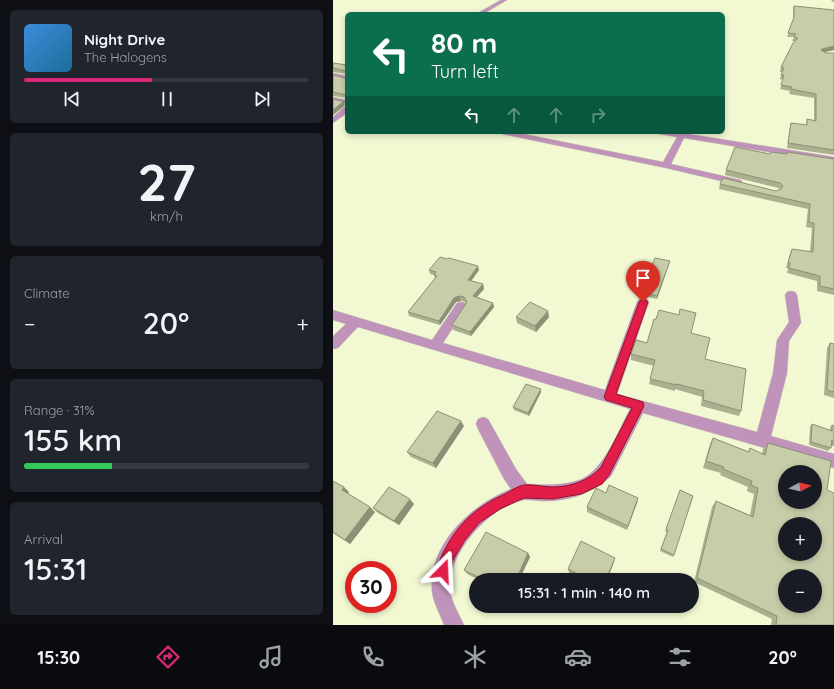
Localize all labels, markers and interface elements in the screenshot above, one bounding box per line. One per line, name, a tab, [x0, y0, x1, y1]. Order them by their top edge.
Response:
text: 80 m	[431, 25, 497, 60]
icon: left	[365, 28, 417, 80]
text: Night Drive	[84, 30, 165, 49]
text: The Halogens	[84, 49, 167, 65]
text: Turn left	[431, 60, 499, 83]
icon: previous	[61, 88, 83, 110]
icon: pause	[156, 88, 178, 110]
icon: next	[251, 88, 273, 110]
icon: left	[461, 104, 483, 126]
icon: ahead	[503, 104, 525, 126]
icon: ahead	[545, 104, 567, 126]
icon: right	[587, 104, 609, 126]
text: 27	[137, 149, 196, 214]
text: km/h	[150, 208, 183, 224]
pin	[626, 261, 660, 302]
icon: arrive	[632, 267, 654, 289]
text: Climate	[24, 285, 70, 301]
text: 20°	[143, 304, 189, 342]
text: −	[24, 310, 35, 338]
text: +	[297, 310, 309, 338]
text: Range · 31%	[24, 402, 95, 418]
text: 155 km	[24, 421, 122, 459]
north arrow	[778, 465, 822, 509]
map controls	[778, 465, 822, 613]
button: +	[778, 517, 822, 561]
text: Arrival	[24, 531, 63, 547]
text: 15:31	[24, 550, 87, 588]
position arrow	[422, 550, 464, 592]
speed limit sign: 30	[345, 561, 397, 613]
button: −	[778, 569, 822, 613]
text: 15:31 · 1 min · 140 m	[518, 583, 650, 602]
icon: directions	[154, 643, 182, 671]
icon: music	[257, 643, 285, 671]
icon: phone	[359, 643, 387, 671]
icon: climate	[461, 643, 489, 671]
icon: car	[564, 643, 592, 671]
icon: filters	[666, 643, 694, 671]
text: 15:30	[37, 646, 80, 669]
text: 20°	[768, 646, 797, 669]

